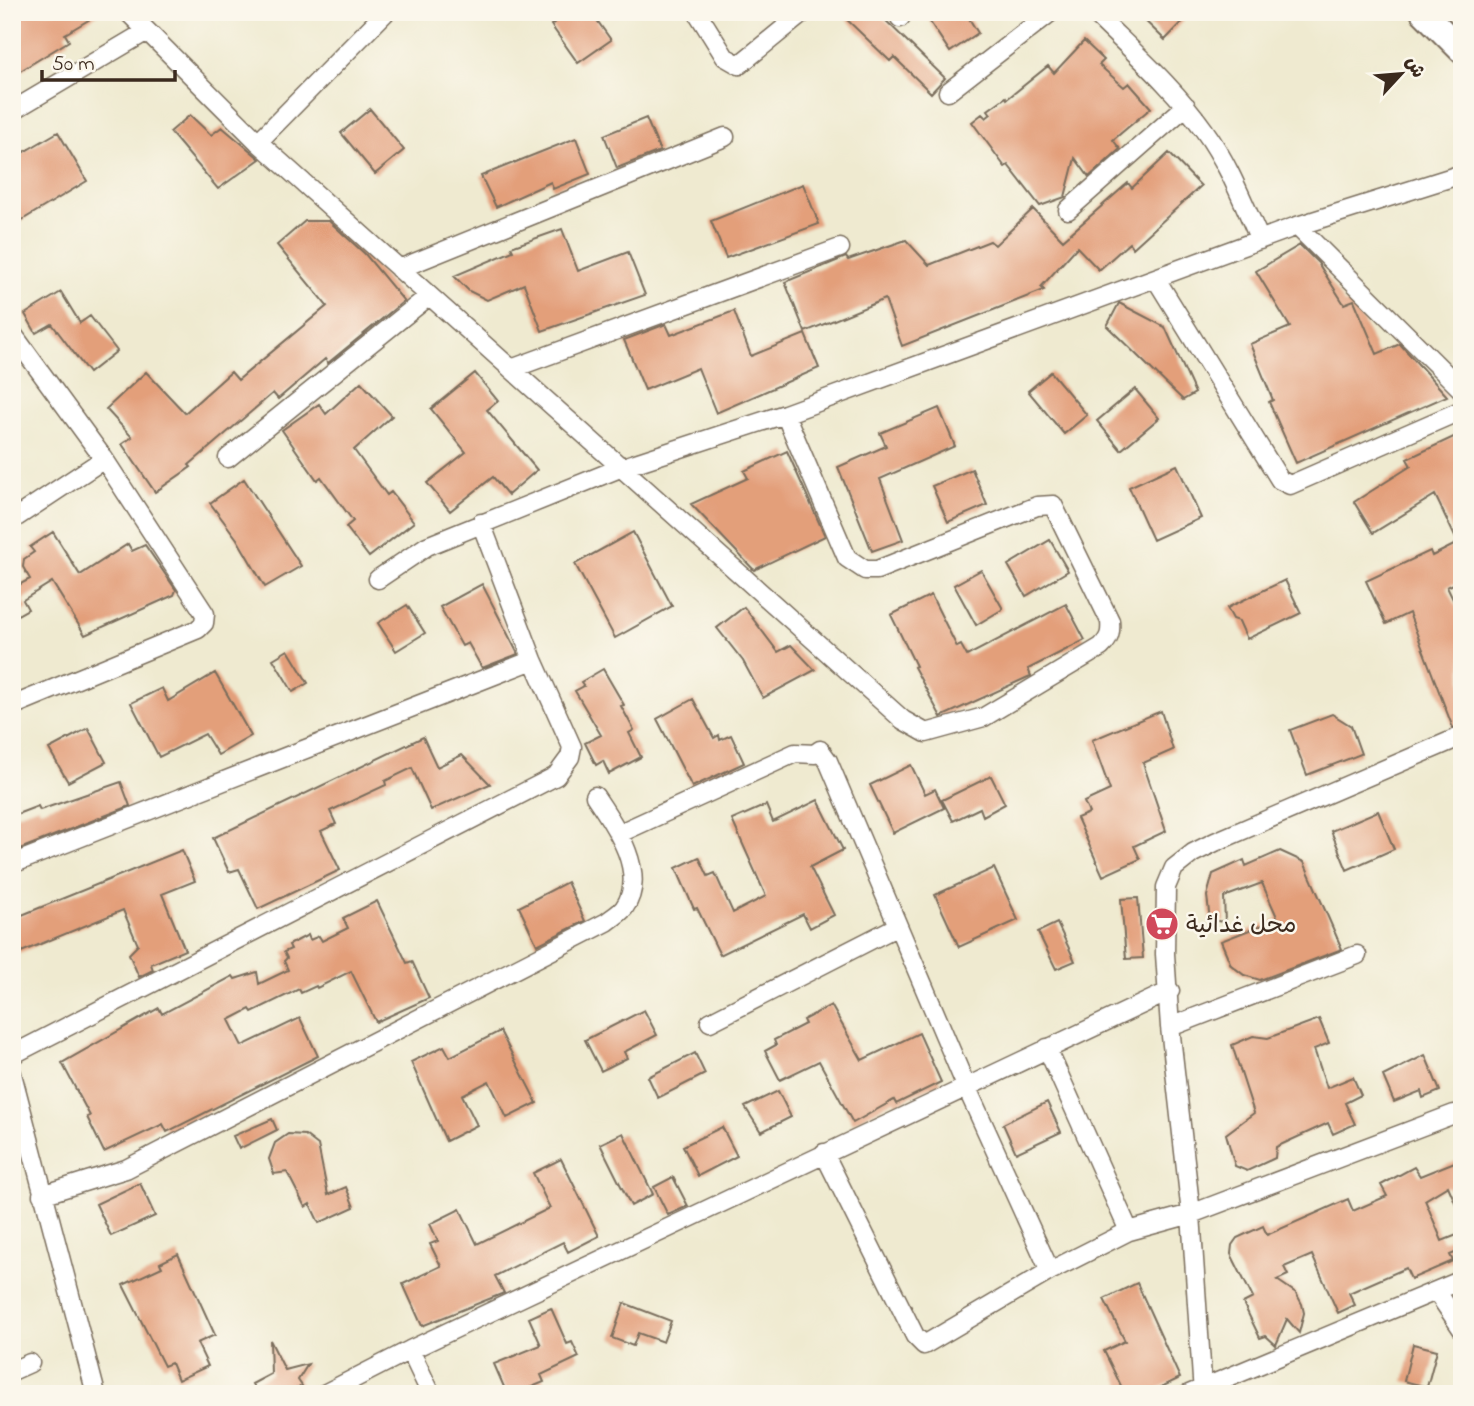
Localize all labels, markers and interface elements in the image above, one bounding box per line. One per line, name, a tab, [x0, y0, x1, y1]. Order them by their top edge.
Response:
scale bar	[42, 38, 175, 82]
north arrow	[1366, 38, 1436, 108]
text: 50 m	[52, 50, 95, 80]
text: ش	[1397, 52, 1431, 83]
supermarket icon: محل غدائية	[1143, 905, 1181, 943]
place label: محل غدائية	[1186, 909, 1297, 944]

